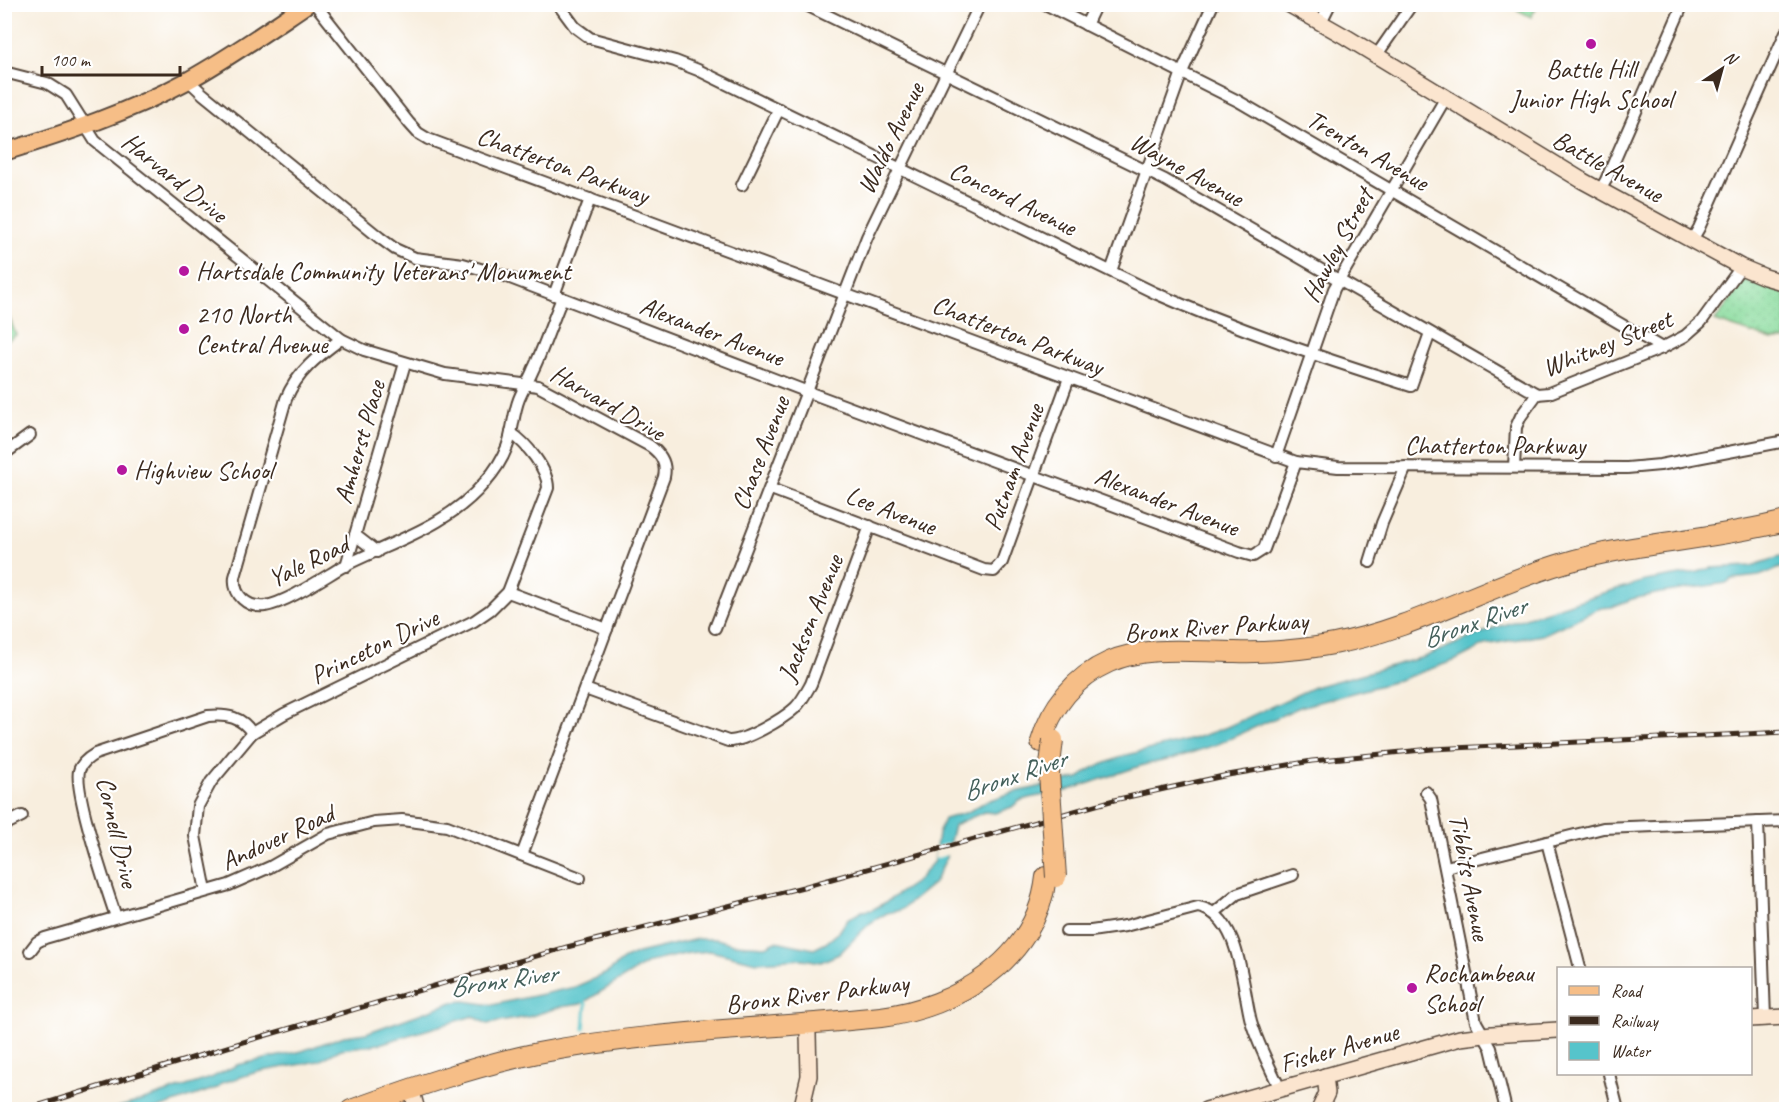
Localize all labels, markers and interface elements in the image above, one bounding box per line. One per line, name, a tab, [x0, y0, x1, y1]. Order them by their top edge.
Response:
marker: Battle Hill Junior High School	[1584, 37, 1598, 51]
scale bar	[42, 39, 180, 77]
north arrow	[1692, 39, 1752, 99]
text: N	[1720, 47, 1743, 70]
text: 100 m	[51, 49, 92, 71]
place label: Battle Hill Junior High School	[1508, 53, 1677, 116]
street label: Waldo Avenue	[849, 76, 932, 199]
street label: Trenton Avenue	[1301, 102, 1436, 199]
street label: Chatterton Parkway	[472, 119, 655, 213]
street label: Battle Avenue	[1547, 123, 1670, 211]
street label: Harvard Drive	[115, 125, 236, 232]
street label: Wayne Avenue	[1124, 125, 1251, 215]
street label: Concord Avenue	[944, 154, 1083, 244]
street label: Hawley Street	[1294, 180, 1383, 308]
place label: Hartsdale Community Veterans' Monument	[196, 255, 573, 288]
marker: Hartsdale Community Veterans' Monument	[177, 264, 191, 278]
street label: Chatterton Parkway	[928, 288, 1110, 384]
street label: Alexander Avenue	[635, 289, 790, 375]
place label: 210 North Central Avenue	[196, 298, 329, 361]
street label: Whitney Street	[1538, 302, 1679, 384]
marker: 210 North Central Avenue	[177, 322, 191, 336]
street label: Harvard Drive	[545, 356, 673, 450]
street label: Amherst Place	[326, 375, 393, 507]
street label: Chase Avenue	[724, 390, 798, 515]
street label: Putnam Avenue	[975, 398, 1052, 535]
street label: Chatterton Parkway	[1405, 429, 1587, 462]
place label: Highview School	[134, 454, 277, 487]
street label: Alexander Avenue	[1090, 459, 1245, 545]
marker: Highview School	[115, 463, 129, 477]
street label: Lee Avenue	[841, 478, 942, 543]
street label: Yale Road	[263, 526, 357, 595]
street label: Jackson Avenue	[769, 549, 851, 688]
water label: Bronx River	[1418, 587, 1534, 656]
street label: Princeton Drive	[305, 601, 445, 692]
street label: Bronx River Parkway	[1123, 603, 1311, 649]
water label: Bronx River	[958, 740, 1074, 809]
street label: Cornell Drive	[89, 774, 147, 893]
street label: Andover Road	[215, 795, 342, 878]
street label: Tibbits Avenue	[1441, 811, 1498, 945]
water label: Bronx River	[448, 955, 563, 1004]
place label: Rochambeau School	[1424, 957, 1536, 1020]
street label: Bronx River Parkway	[724, 966, 912, 1021]
legend	[1557, 967, 1752, 1075]
text: Road	[1611, 980, 1644, 1002]
marker: Rochambeau School	[1405, 981, 1419, 995]
text: Railway	[1611, 1010, 1659, 1032]
street label: Fisher Avenue	[1276, 1014, 1404, 1080]
text: Water	[1611, 1040, 1652, 1062]

